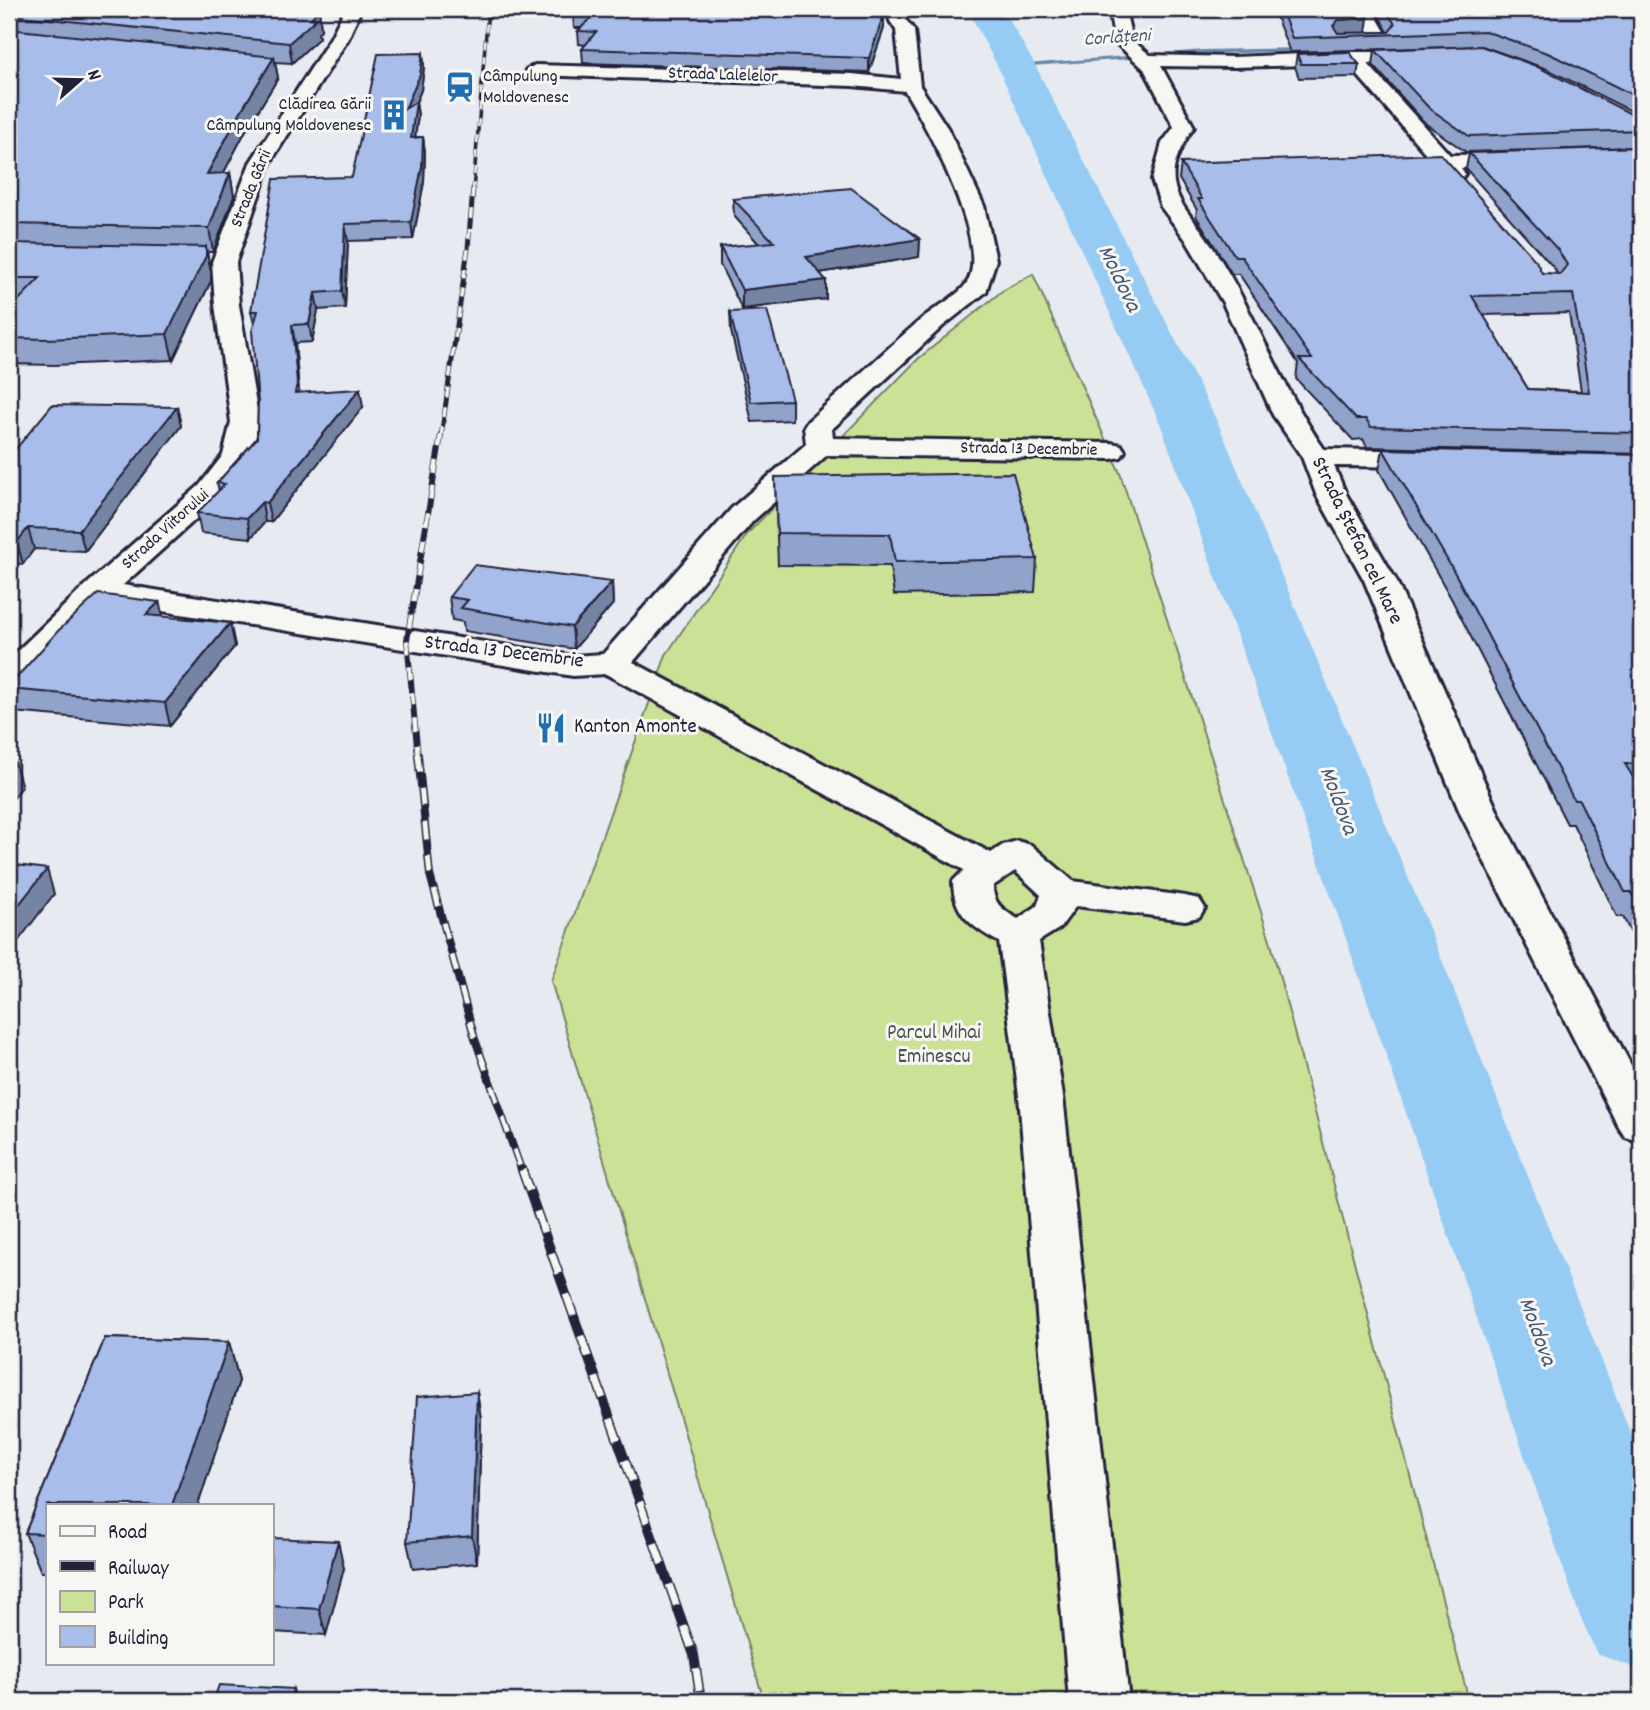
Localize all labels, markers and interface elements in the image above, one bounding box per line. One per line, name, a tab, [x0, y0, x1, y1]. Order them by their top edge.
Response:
water label: Corlățeni	[1083, 23, 1155, 55]
north arrow	[46, 46, 116, 116]
street label: Strada Lalelelor	[668, 62, 779, 90]
place label: Câmpulung Moldovenesc	[483, 65, 569, 111]
text: N	[78, 66, 107, 84]
station icon: Câmpulung Moldovenesc	[443, 70, 477, 104]
place label: Clădirea Gării Câmpulung Moldovenesc	[207, 93, 371, 139]
building icon: Clădirea Gării Câmpulung Moldovenesc	[377, 98, 411, 132]
street label: Strada Gării	[225, 146, 279, 232]
water label: Moldova	[1088, 240, 1149, 319]
street label: Strada 13 Decembrie	[960, 436, 1098, 464]
street label: Strada Ștefan cel Mare	[1302, 452, 1410, 630]
street label: Strada Viitorului	[117, 484, 215, 576]
street label: Strada 13 Decembrie	[423, 628, 585, 678]
restaurant icon: Kanton Amonte	[534, 711, 568, 745]
place label: Kanton Amonte	[574, 713, 697, 743]
water label: Moldova	[1309, 762, 1365, 841]
park label: Parcul Mihai Eminescu	[887, 1019, 981, 1073]
water label: Moldova	[1508, 1293, 1564, 1372]
legend	[46, 1504, 273, 1664]
text: Road	[108, 1519, 147, 1549]
text: Railway	[108, 1555, 169, 1585]
text: Park	[108, 1589, 144, 1619]
text: Building	[108, 1625, 168, 1655]

